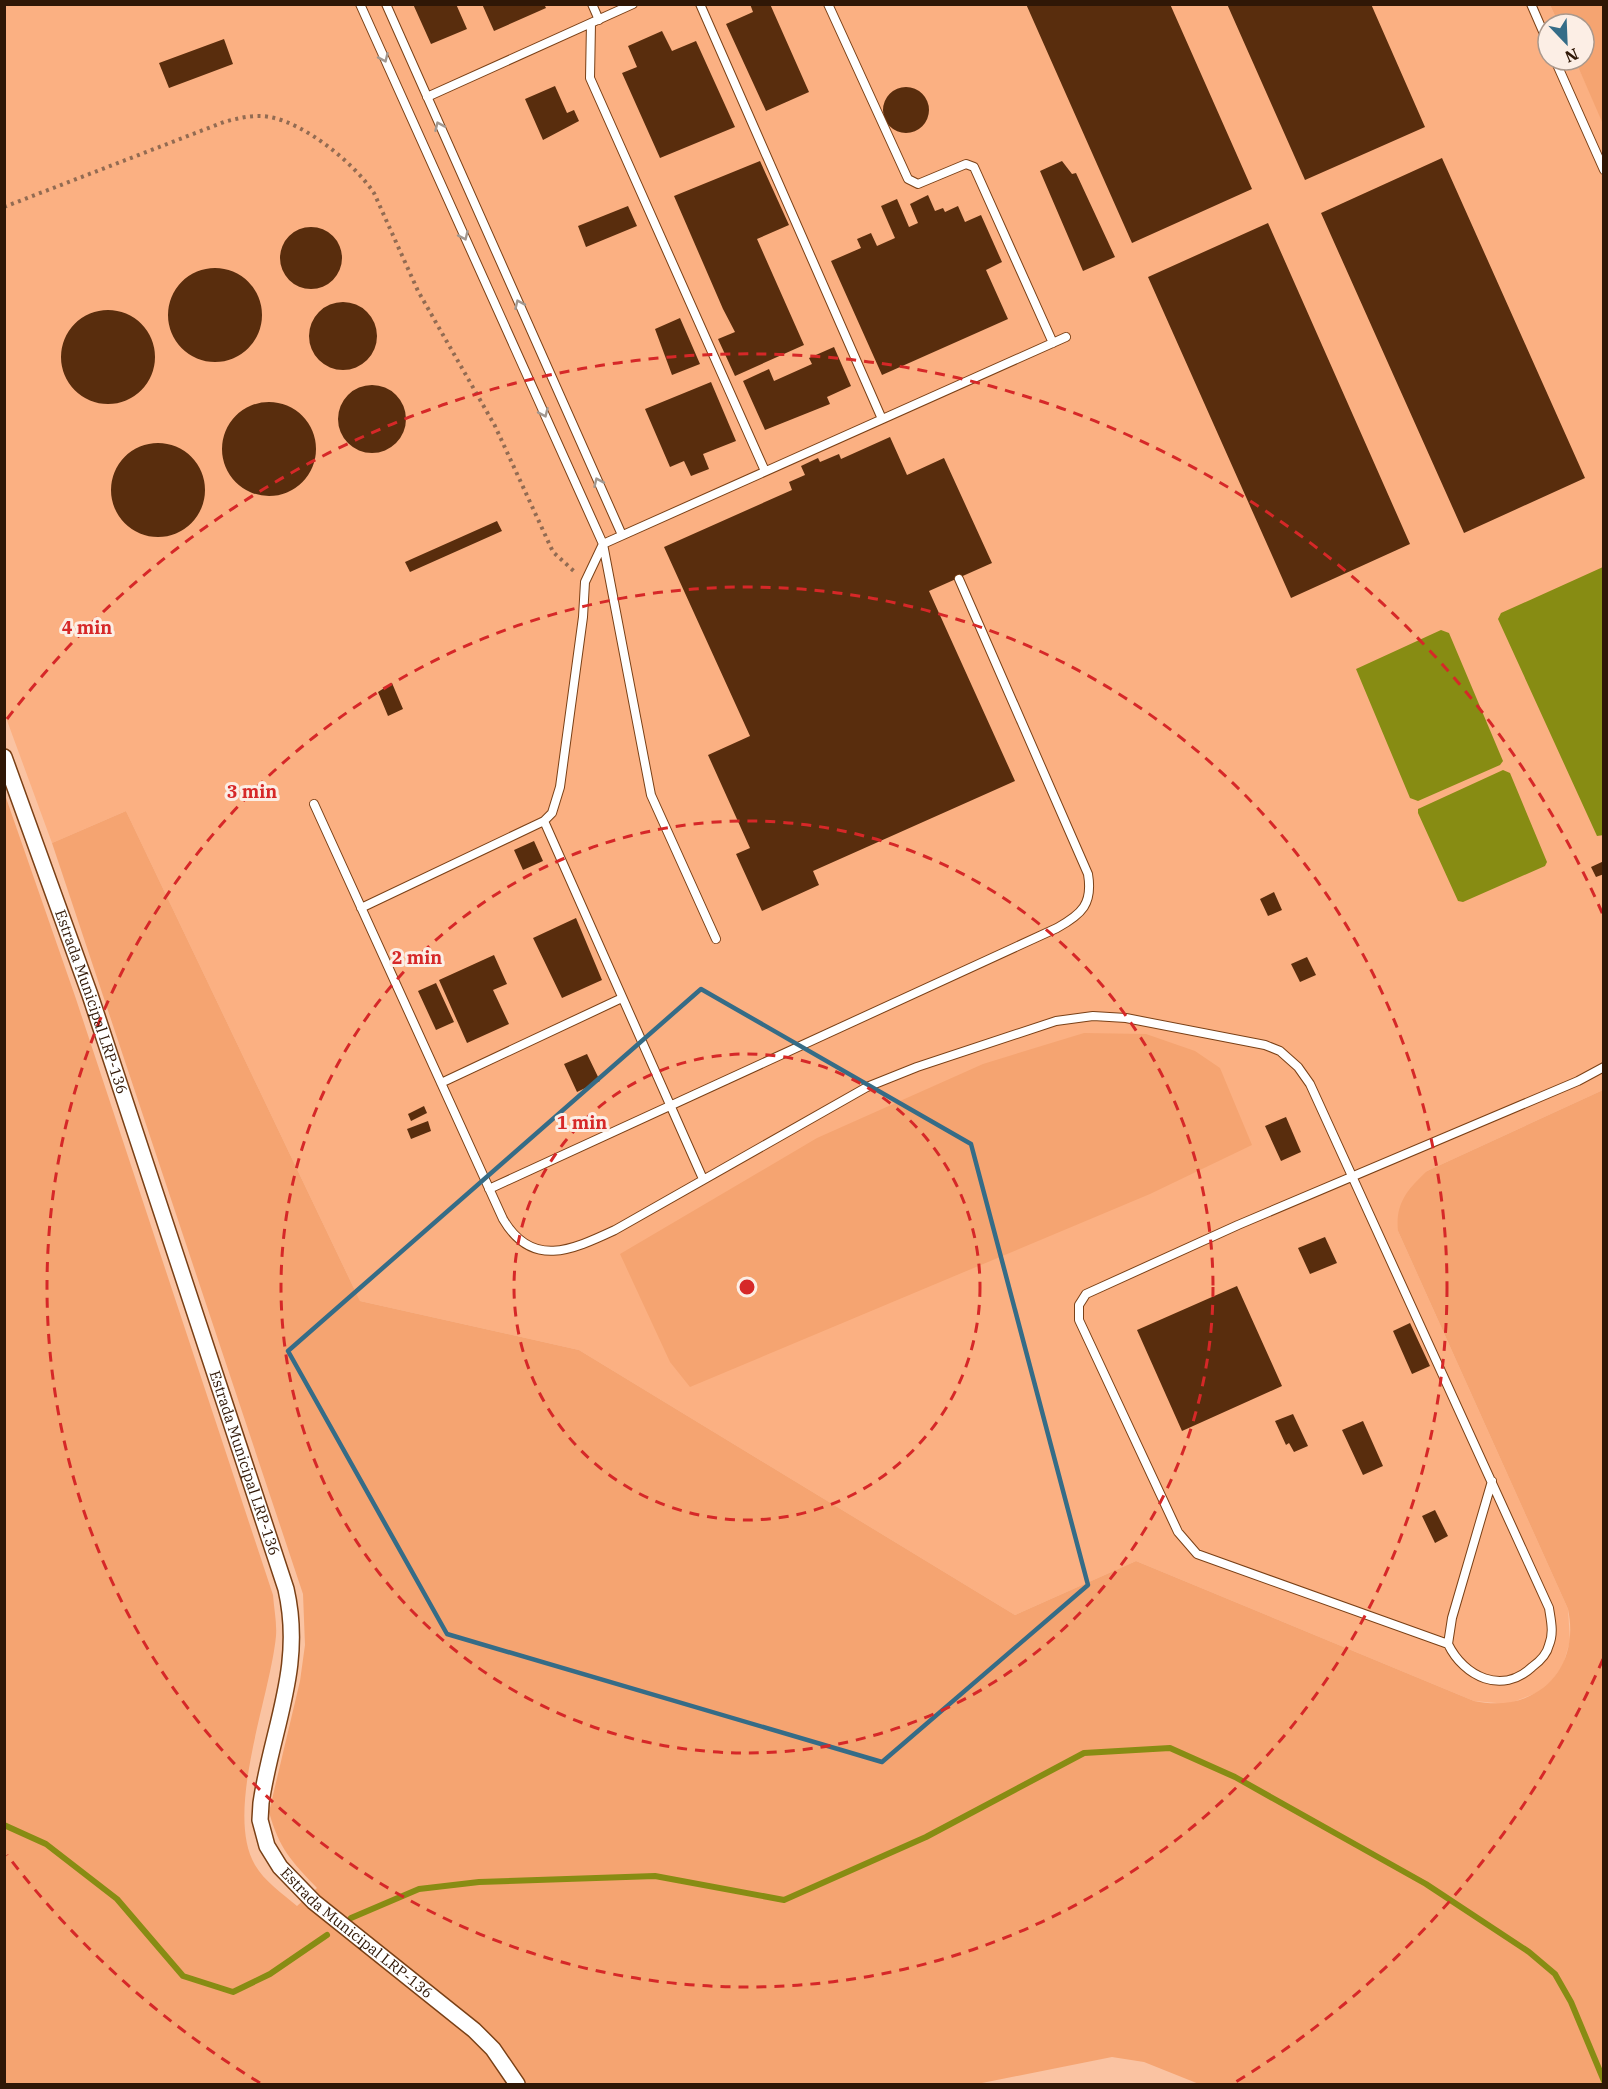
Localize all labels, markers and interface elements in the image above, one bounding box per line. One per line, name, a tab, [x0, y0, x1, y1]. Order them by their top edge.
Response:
north arrow	[1536, 12, 1596, 72]
text: N	[1562, 44, 1582, 67]
one-way arrow	[377, 51, 389, 62]
one-way arrow	[435, 121, 447, 132]
one-way arrow	[457, 229, 469, 240]
one-way arrow	[514, 299, 526, 310]
one-way arrow	[537, 407, 549, 418]
one-way arrow	[594, 477, 606, 488]
text: 4 min	[62, 616, 112, 639]
text: 3 min	[227, 780, 277, 803]
street label: Estrada Municipal LRP-136	[51, 907, 132, 1096]
text: 2 min	[392, 946, 442, 969]
text: 1 min	[557, 1111, 607, 1134]
centre of rings	[737, 1277, 757, 1297]
street label: Estrada Municipal LRP-136	[206, 1368, 284, 1558]
street label: Estrada Municipal LRP-136	[277, 1863, 437, 2002]

